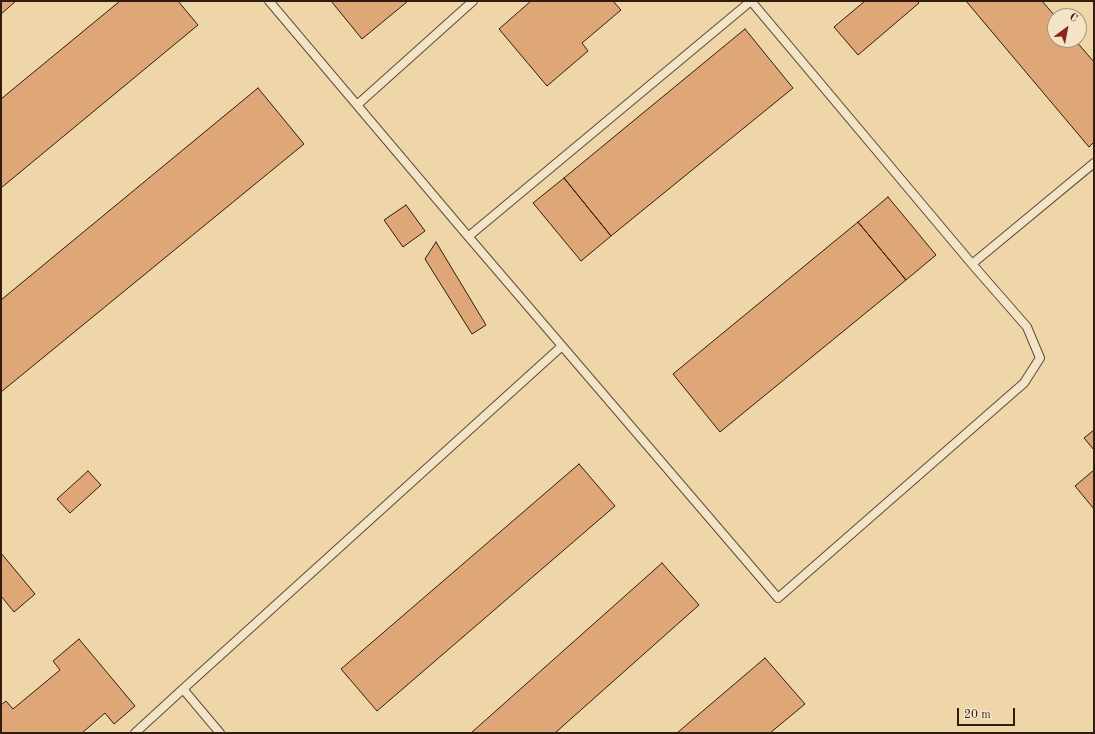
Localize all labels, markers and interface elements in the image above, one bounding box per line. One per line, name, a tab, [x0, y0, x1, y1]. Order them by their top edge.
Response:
north arrow	[1047, 8, 1087, 48]
text: С	[1067, 12, 1079, 25]
scale bar	[959, 700, 1017, 726]
text: 20 m	[964, 709, 991, 721]

